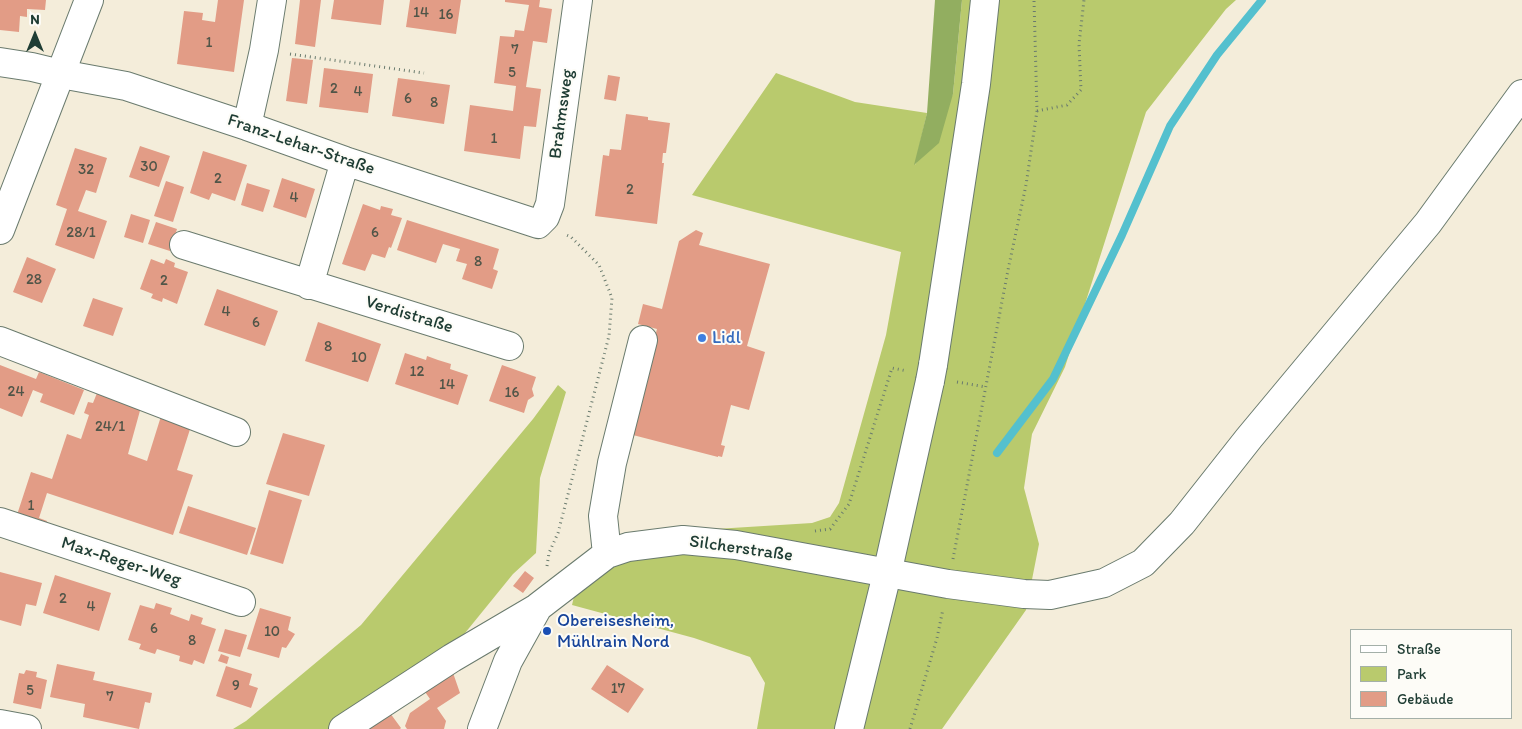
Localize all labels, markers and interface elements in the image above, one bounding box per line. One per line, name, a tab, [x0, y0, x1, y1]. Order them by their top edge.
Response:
house number: 14	[413, 4, 429, 22]
house number: 16	[439, 6, 453, 24]
north arrow	[10, 10, 60, 60]
text: N	[30, 11, 40, 28]
house number: 1	[206, 34, 212, 52]
house number: 7	[511, 41, 519, 59]
house number: 5	[508, 64, 516, 82]
street label: Brahmsweg	[545, 68, 579, 160]
house number: 2	[330, 80, 338, 98]
house number: 4	[353, 83, 363, 101]
house number: 6	[404, 90, 412, 108]
house number: 8	[430, 94, 438, 112]
street label: Franz-Lehar-Straße	[224, 110, 378, 180]
house number: 1	[491, 130, 497, 148]
house number: 30	[140, 158, 158, 176]
house number: 32	[78, 161, 94, 179]
house number: 2	[214, 170, 222, 188]
house number: 2	[626, 181, 634, 199]
house number: 4	[289, 189, 299, 207]
house number: 28/1	[66, 224, 96, 242]
house number: 6	[371, 224, 379, 242]
house number: 8	[474, 253, 482, 271]
house number: 28	[26, 271, 42, 289]
house number: 2	[160, 272, 168, 290]
street label: Verdistraße	[363, 291, 455, 339]
house number: 4	[221, 303, 231, 321]
house number: 6	[252, 314, 260, 332]
place label: Lidl	[712, 327, 741, 349]
marker: Lidl	[696, 332, 708, 344]
house number: 8	[324, 338, 332, 356]
house number: 10	[351, 349, 367, 367]
house number: 12	[410, 363, 424, 381]
house number: 14	[439, 376, 455, 394]
house number: 24	[8, 383, 24, 401]
house number: 16	[505, 384, 519, 402]
house number: 24/1	[95, 418, 125, 436]
house number: 1	[28, 497, 34, 515]
street label: Silcherstraße	[688, 531, 794, 567]
street label: Max-Reger-Weg	[58, 532, 184, 592]
house number: 2	[59, 590, 67, 608]
house number: 4	[86, 598, 96, 616]
place label: Obereisesheim, Mühlrain Nord	[557, 610, 674, 652]
house number: 6	[150, 620, 158, 638]
house number: 10	[264, 623, 280, 641]
marker: Obereisesheim, Mühlrain Nord	[541, 625, 553, 637]
legend	[1350, 629, 1512, 719]
house number: 8	[188, 632, 196, 650]
text: Straße	[1397, 640, 1441, 658]
text: Park	[1397, 665, 1427, 683]
house number: 9	[232, 677, 240, 695]
house number: 17	[611, 680, 625, 698]
house number: 5	[26, 682, 34, 700]
house number: 7	[106, 688, 114, 706]
text: Gebäude	[1397, 690, 1454, 708]

